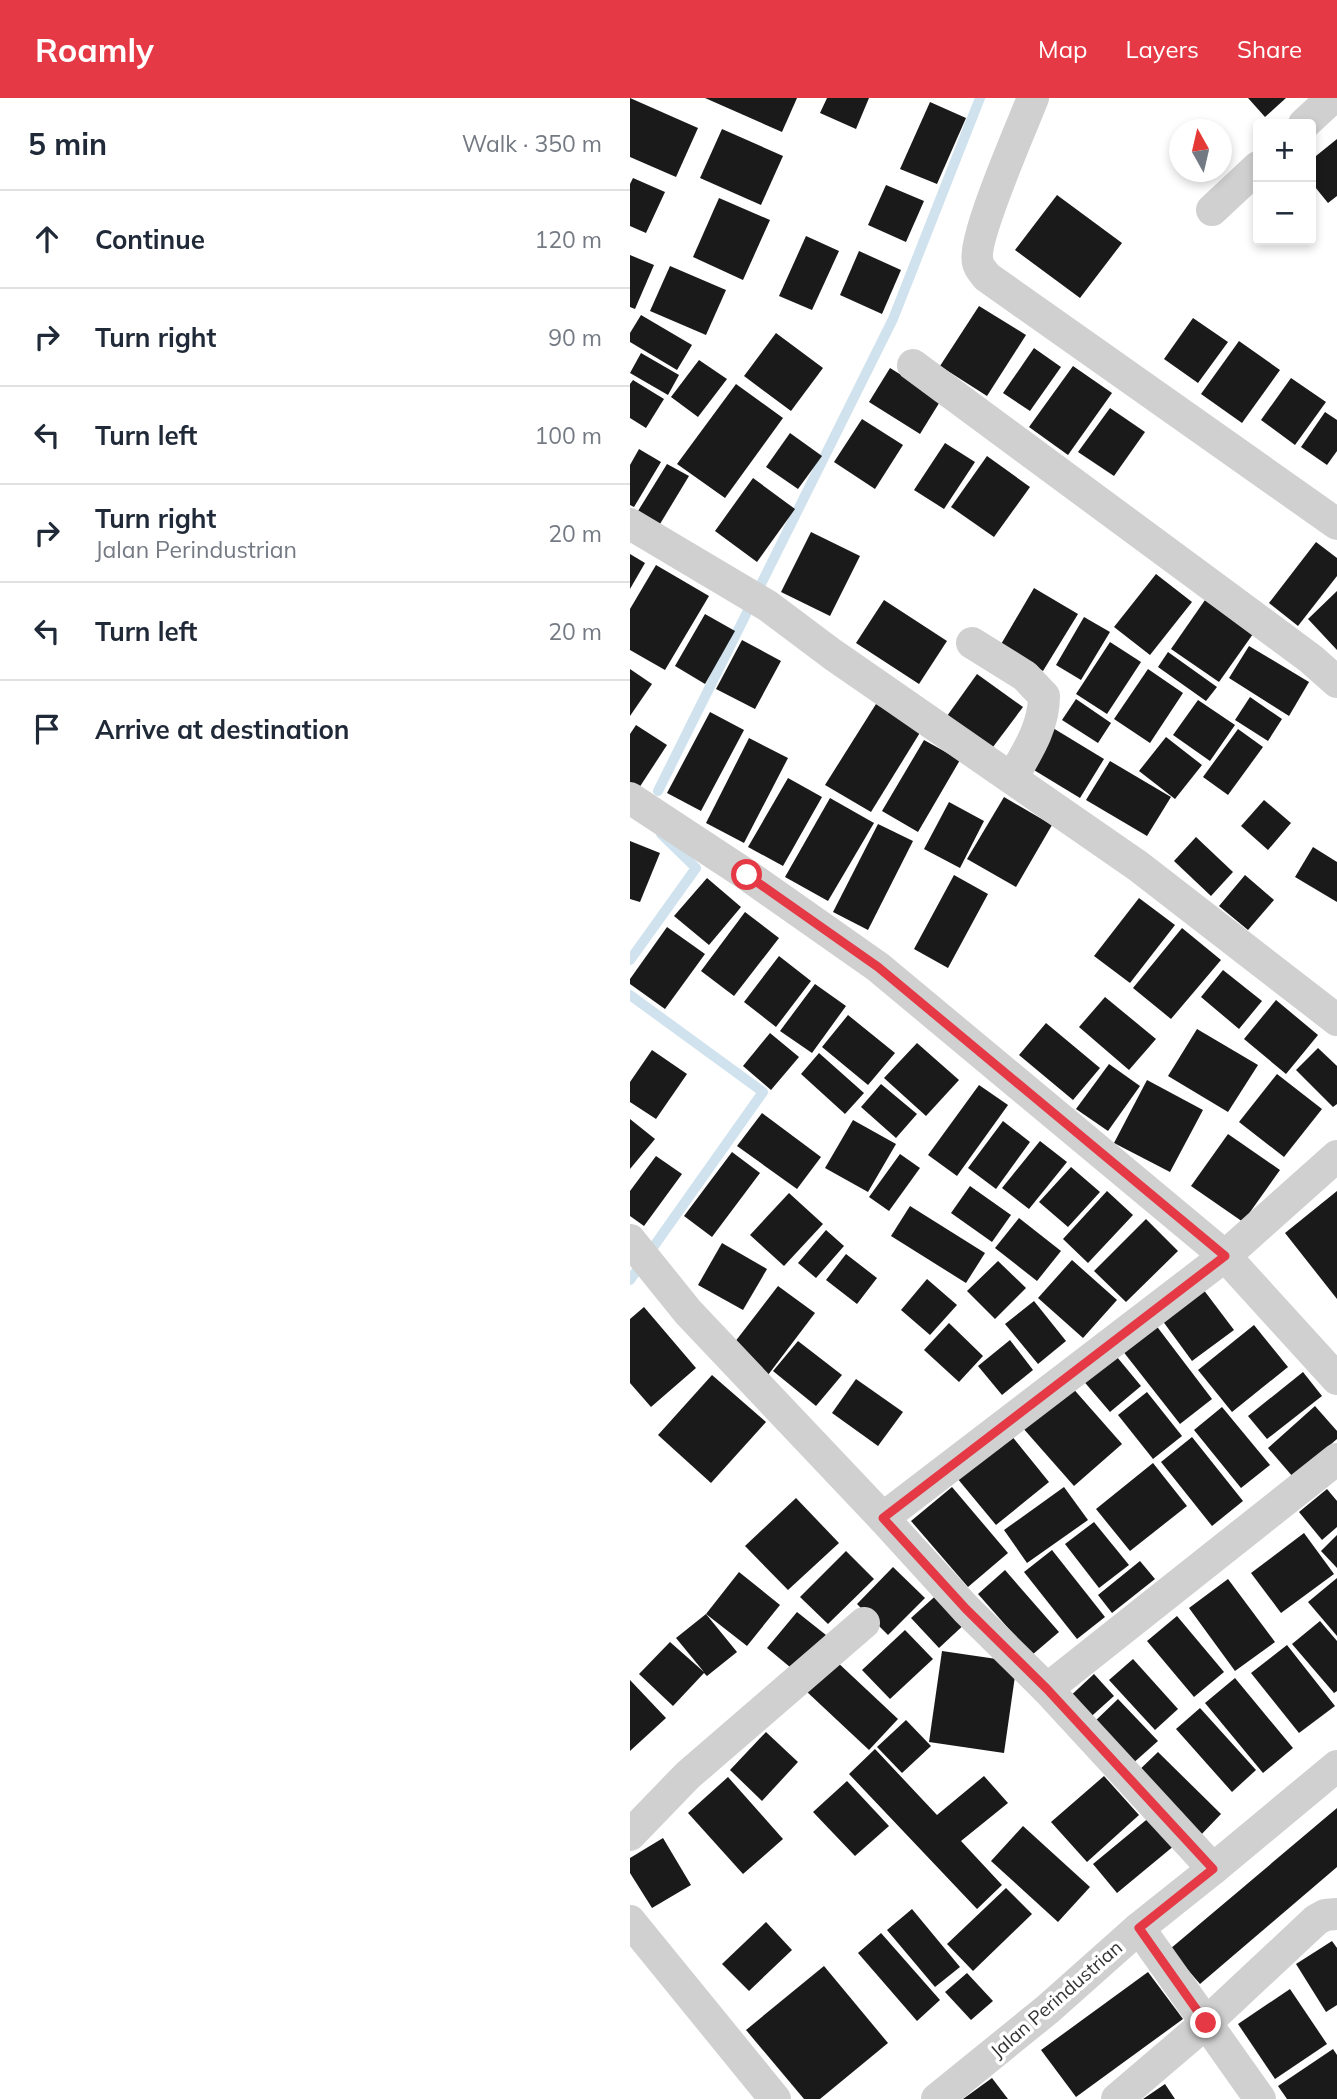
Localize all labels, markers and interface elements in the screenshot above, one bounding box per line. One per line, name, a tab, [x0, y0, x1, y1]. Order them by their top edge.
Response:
text: Roamly	[35, 29, 154, 70]
text: Map	[1038, 34, 1087, 64]
text: Layers	[1125, 34, 1199, 64]
text: Share	[1237, 34, 1302, 64]
north arrow	[1169, 119, 1232, 182]
map controls	[1253, 119, 1316, 245]
button: +	[1253, 119, 1316, 182]
text: 5 min	[28, 125, 107, 163]
text: Walk · 350 m	[462, 129, 602, 158]
button: −	[1253, 182, 1316, 245]
icon: ahead	[28, 220, 66, 258]
text: Continue	[95, 223, 205, 256]
text: 120 m	[534, 225, 602, 254]
icon: right	[28, 318, 66, 356]
text: Turn right	[95, 321, 216, 354]
text: 90 m	[548, 323, 602, 352]
icon: left	[28, 416, 66, 454]
text: Turn left	[95, 419, 197, 452]
text: 100 m	[534, 421, 602, 450]
text: Turn right	[95, 502, 216, 535]
icon: right	[28, 514, 66, 552]
text: 20 m	[548, 519, 602, 548]
text: Jalan Perindustrian	[95, 535, 297, 564]
icon: left	[28, 612, 66, 650]
text: Turn left	[95, 615, 197, 648]
text: 20 m	[548, 617, 602, 646]
icon: arrive	[28, 710, 66, 748]
text: Arrive at destination	[95, 713, 350, 746]
route start	[731, 859, 762, 890]
street label: Jalan Perindustrian	[985, 1935, 1127, 2063]
route end	[1190, 2007, 1221, 2038]

